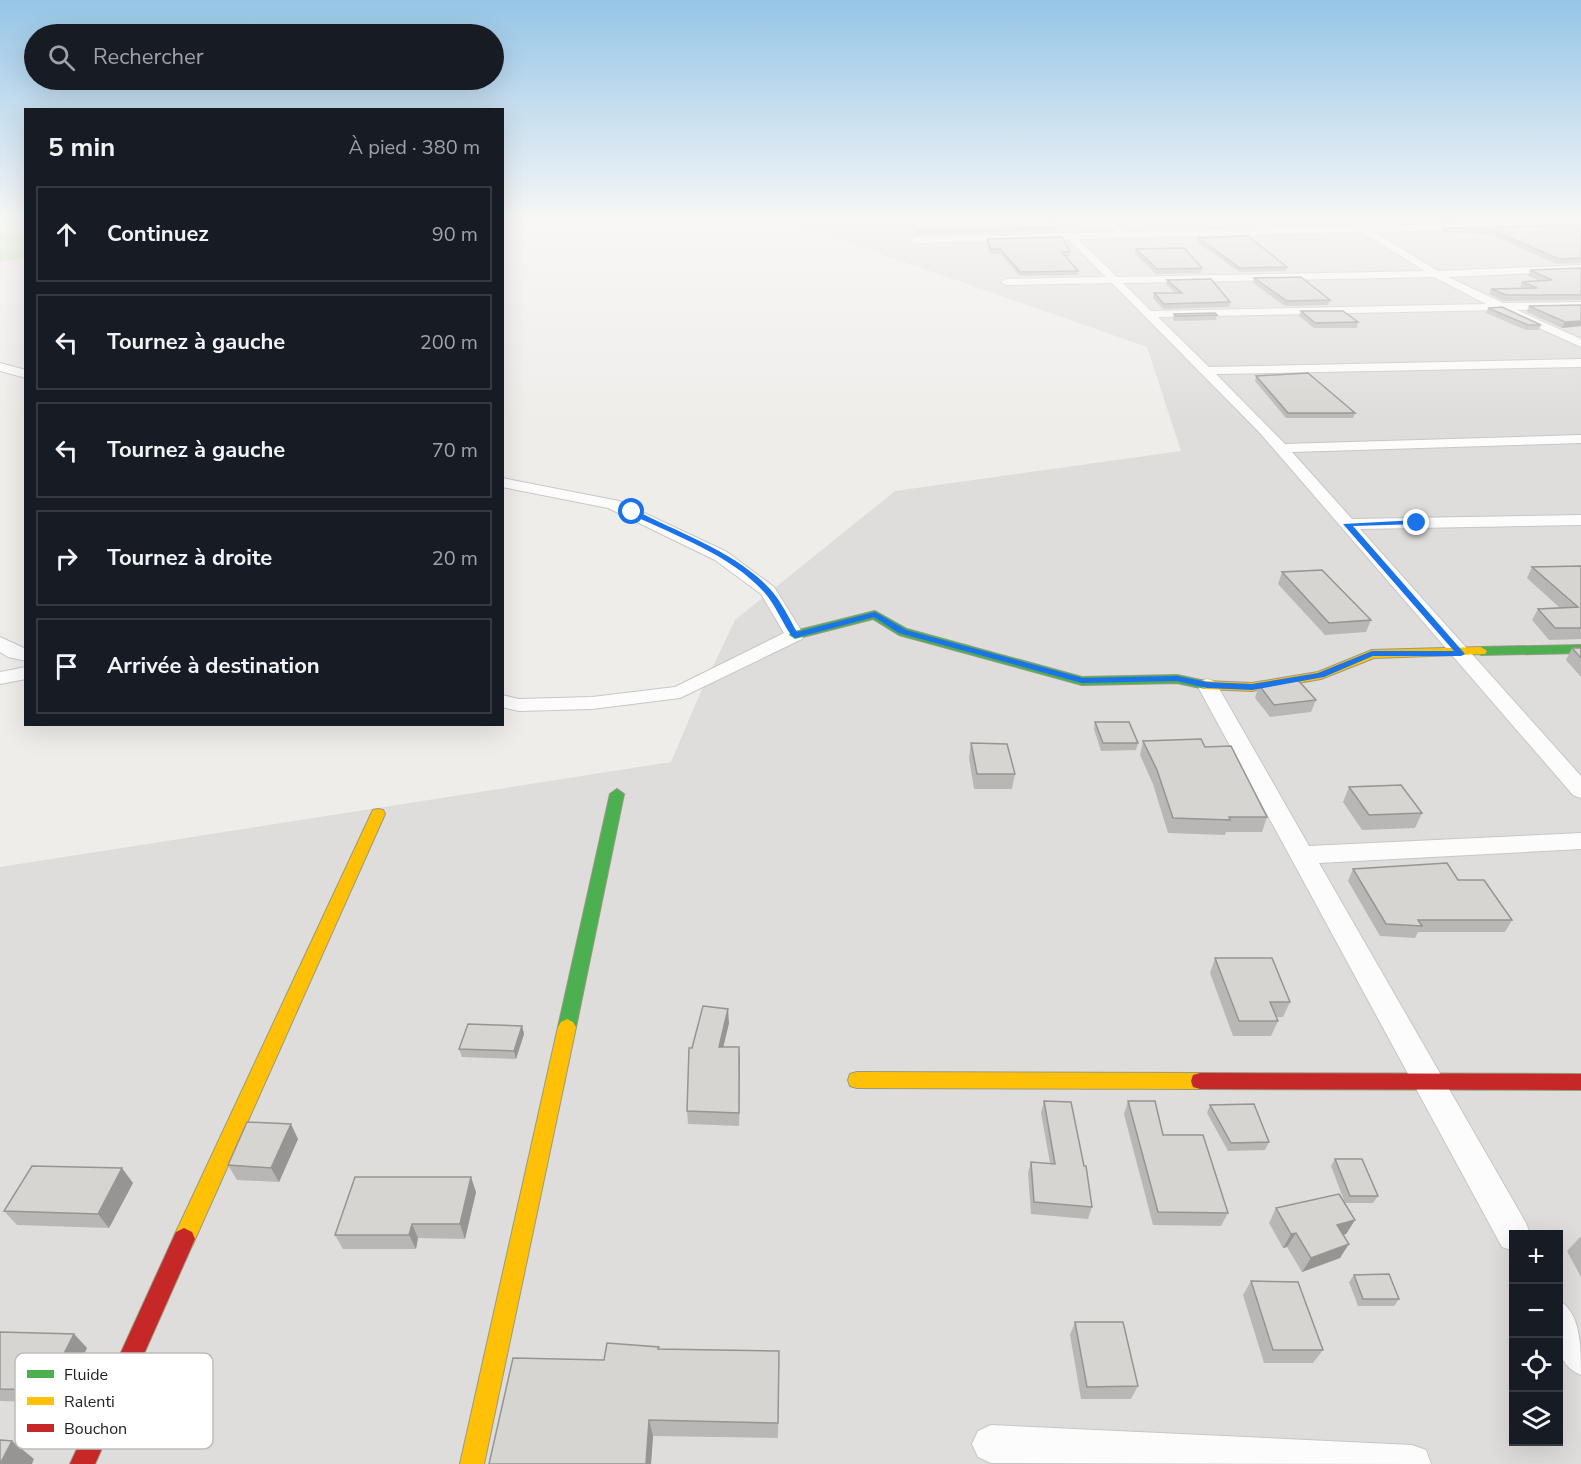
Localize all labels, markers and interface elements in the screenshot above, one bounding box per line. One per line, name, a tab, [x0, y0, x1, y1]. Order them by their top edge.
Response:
search box	[24, 24, 504, 90]
icon: search	[45, 41, 78, 74]
text: Rechercher	[93, 42, 204, 72]
text: 5 min	[48, 130, 115, 165]
text: À pied · 380 m	[349, 134, 480, 161]
icon: ahead	[50, 218, 83, 251]
text: Continuez	[107, 219, 209, 249]
text: 90 m	[432, 221, 478, 248]
icon: left	[50, 326, 83, 359]
text: Tournez à gauche	[107, 327, 285, 357]
text: 200 m	[420, 329, 478, 356]
icon: left	[50, 434, 83, 467]
text: Tournez à gauche	[107, 435, 285, 465]
text: 70 m	[432, 437, 478, 464]
route start	[618, 498, 644, 524]
route end	[1403, 509, 1429, 535]
icon: right	[50, 542, 83, 575]
text: Tournez à droite	[107, 543, 272, 573]
text: 20 m	[432, 545, 478, 572]
icon: arrive	[50, 650, 83, 683]
text: Arrivée à destination	[107, 651, 320, 681]
map controls	[1509, 1230, 1563, 1446]
button: +	[1509, 1230, 1563, 1284]
button: −	[1509, 1284, 1563, 1338]
button: locate	[1509, 1338, 1563, 1392]
legend	[15, 1353, 213, 1449]
text: Fluide	[64, 1364, 108, 1386]
text: Ralenti	[64, 1391, 115, 1413]
button: layers	[1509, 1392, 1563, 1446]
text: Bouchon	[64, 1418, 127, 1440]

